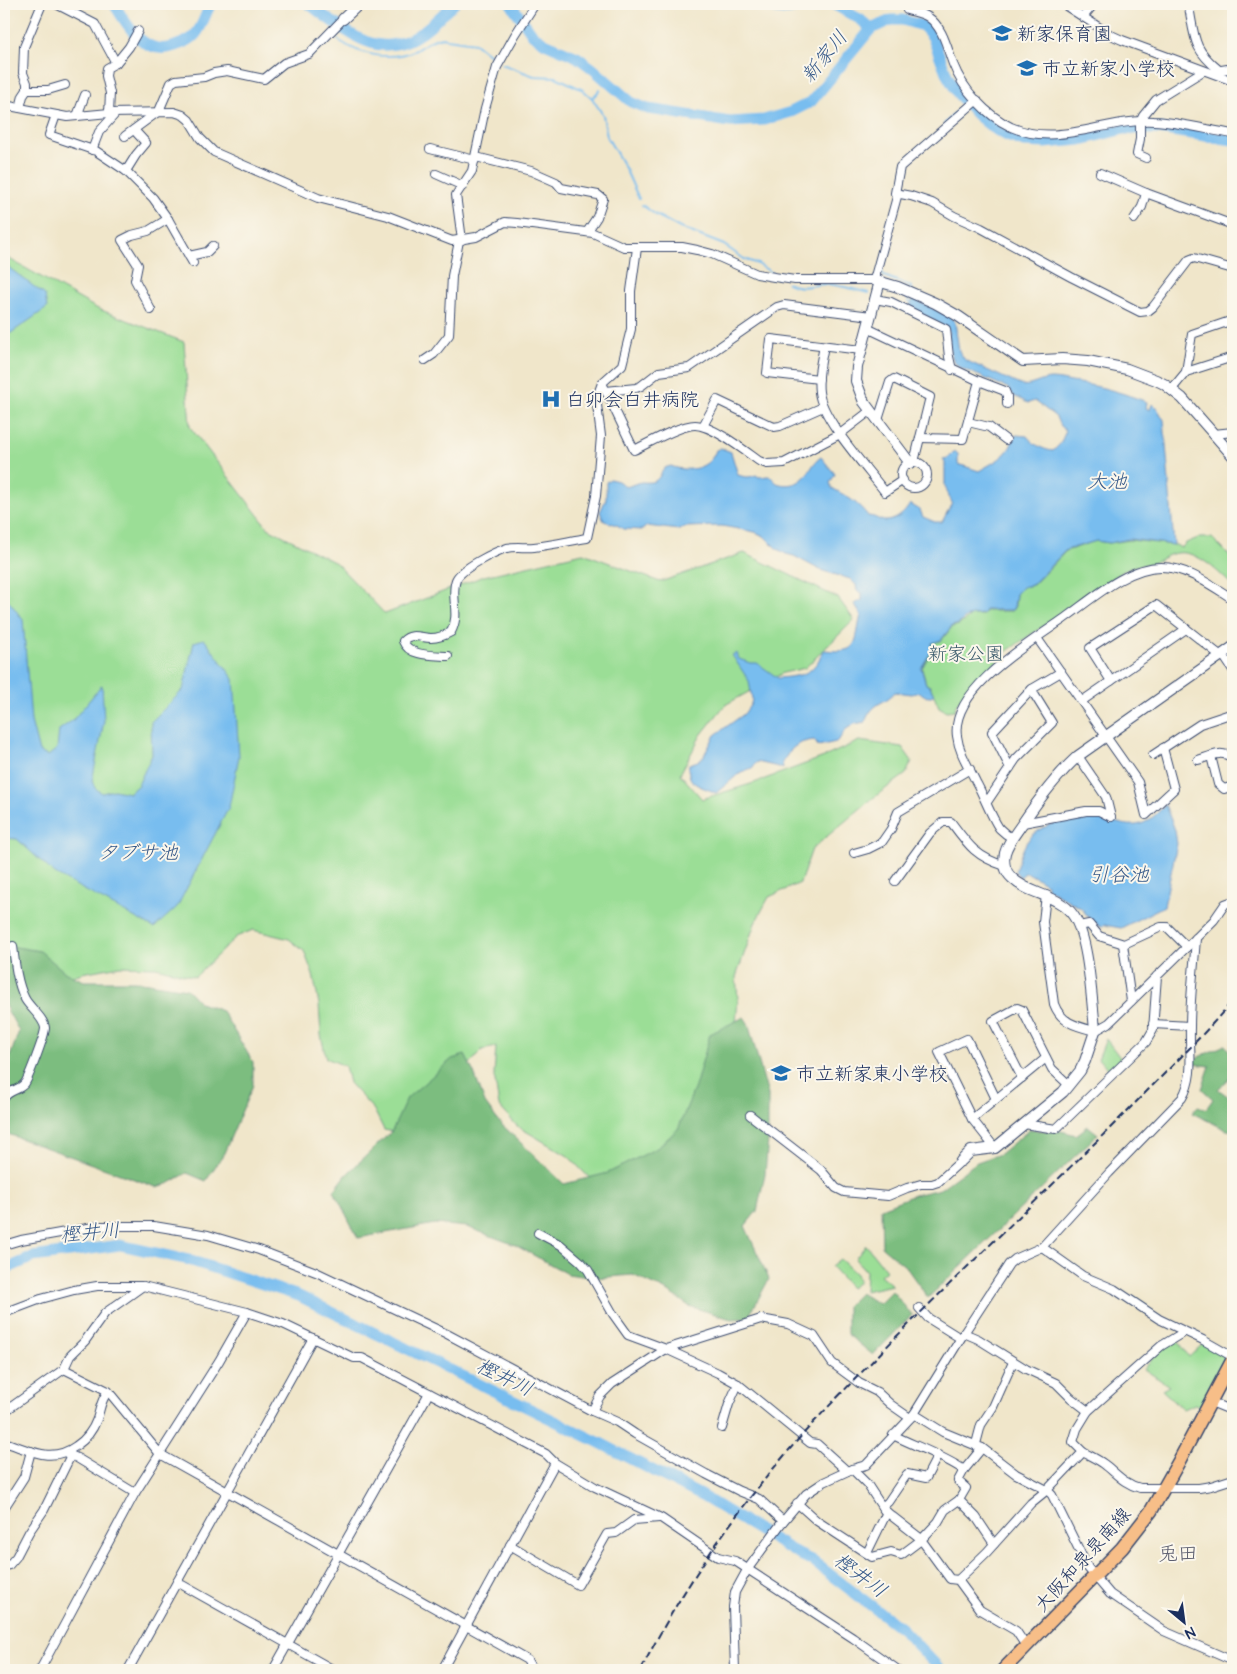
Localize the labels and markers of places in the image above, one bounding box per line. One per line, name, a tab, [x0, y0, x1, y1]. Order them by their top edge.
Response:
place label: 新家保育園	[1017, 21, 1112, 48]
school or university icon: 新家保育園	[991, 22, 1013, 44]
place label: 市立新家小学校	[1042, 56, 1175, 83]
school or university icon: 市立新家小学校	[1016, 57, 1038, 79]
place label: 白卯会白井病院	[566, 387, 699, 414]
hospital icon: 白卯会白井病院	[540, 388, 562, 410]
place label: 市立新家東小学校	[796, 1061, 948, 1088]
school or university icon: 市立新家東小学校	[770, 1062, 792, 1084]

